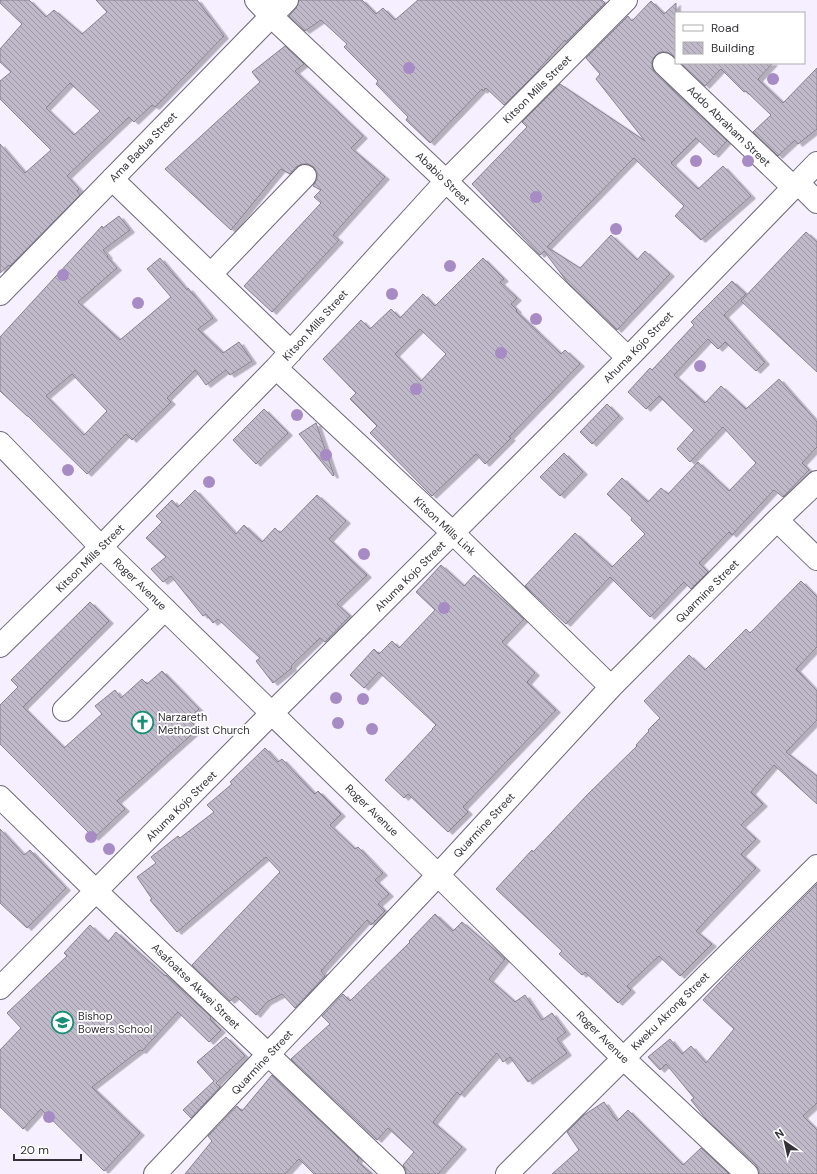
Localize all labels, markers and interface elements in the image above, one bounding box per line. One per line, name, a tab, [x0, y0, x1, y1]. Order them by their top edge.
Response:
legend	[675, 12, 805, 64]
text: Road	[711, 20, 739, 36]
text: Building	[711, 40, 755, 56]
street label: Kitson Mills Street	[500, 52, 574, 126]
street label: Addo Abraham Street	[684, 83, 774, 169]
street label: Ama Badua Street	[106, 109, 180, 185]
street label: Ababio Street	[413, 149, 473, 207]
street label: Kitson Mills Street	[279, 286, 351, 364]
street label: Ahuma Kojo Street	[600, 308, 676, 386]
street label: Kitson Mills Link	[411, 494, 479, 559]
street label: Kitson Mills Street	[53, 521, 127, 595]
street label: Ahuma Kojo Street	[372, 538, 448, 614]
street label: Roger Avenue	[110, 555, 170, 613]
street label: Quarmine Street	[672, 556, 742, 626]
church icon: Narzareth Methodist Church	[130, 710, 156, 736]
place label: Narzareth Methodist Church	[158, 710, 250, 737]
street label: Ahuma Kojo Street	[143, 768, 219, 844]
street label: Roger Avenue	[342, 781, 402, 839]
street label: Quarmine Street	[450, 790, 518, 860]
street label: Asafoatse Akwei Street	[149, 940, 243, 1032]
street label: Kweku Akrong Street	[628, 969, 712, 1053]
street label: Roger Avenue	[574, 1008, 632, 1066]
school or university icon: Bishop Bowers School	[50, 1009, 76, 1035]
place label: Bishop Bowers School	[78, 1009, 152, 1036]
street label: Quarmine Street	[228, 1027, 296, 1097]
north arrow	[765, 1122, 805, 1162]
text: N	[772, 1126, 787, 1142]
scale bar	[14, 1136, 81, 1162]
text: 20 m	[20, 1142, 49, 1158]

